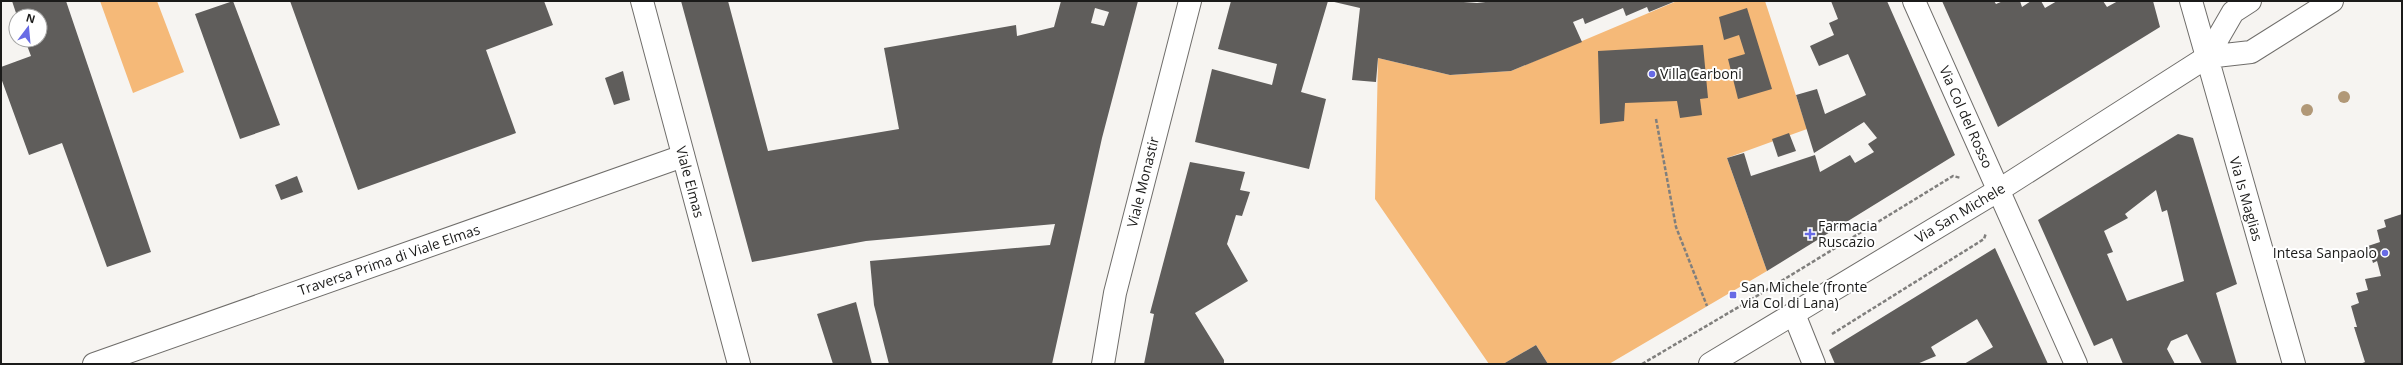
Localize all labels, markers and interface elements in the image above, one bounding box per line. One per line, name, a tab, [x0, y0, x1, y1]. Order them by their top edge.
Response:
north arrow	[8, 8, 48, 48]
text: N	[25, 9, 37, 26]
street label: Via Col del Rosso	[1935, 63, 1998, 171]
place label: Villa Carboni	[1660, 64, 1742, 83]
marker: Villa Carboni	[1647, 69, 1657, 79]
street label: Viale Monastir	[1122, 134, 1163, 229]
street label: Viale Elmas	[672, 144, 709, 220]
street label: Via Is Maglias	[2225, 154, 2268, 244]
street label: Via San Michele	[1911, 178, 2008, 247]
place label: Farmacia Ruscazio	[1818, 216, 1878, 251]
street label: Traversa Prima di Viale Elmas	[295, 219, 483, 300]
marker: Farmacia Ruscazio	[1805, 229, 1815, 239]
place label: Intesa Sanpaolo	[2273, 243, 2377, 262]
marker: Intesa Sanpaolo	[2380, 248, 2390, 258]
place label: San Michele (fronte via Col di Lana)	[1741, 277, 1868, 312]
marker: San Michele (fronte via Col di Lana)	[1728, 290, 1738, 300]

